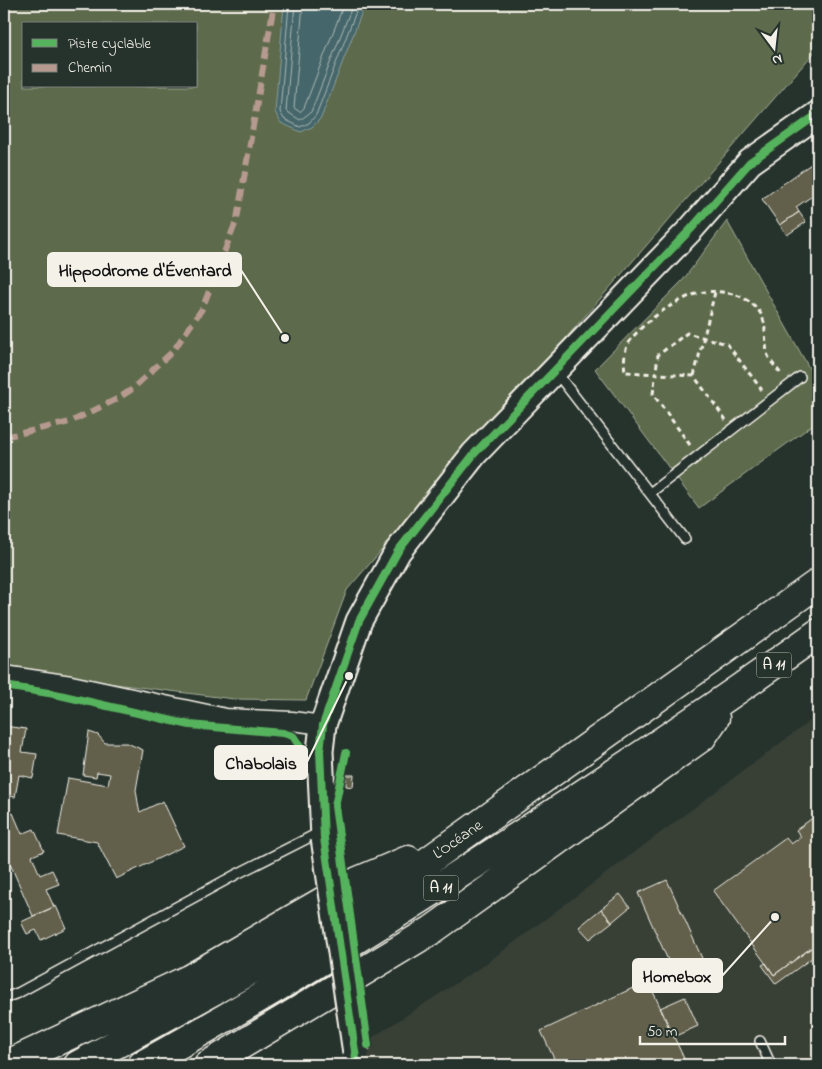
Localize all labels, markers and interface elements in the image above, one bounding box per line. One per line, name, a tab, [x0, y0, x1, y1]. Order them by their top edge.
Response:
legend	[22, 22, 198, 88]
north arrow	[750, 22, 800, 72]
text: Piste cyclable	[68, 33, 151, 56]
text: N	[770, 48, 784, 70]
text: Chemin	[68, 57, 112, 79]
callout: Hippodrome d'Éventard	[48, 253, 241, 286]
text: Hippodrome d'Éventard	[58, 259, 232, 285]
road number: A 11	[756, 652, 792, 678]
callout: Chabolais	[215, 746, 307, 779]
text: Chabolais	[225, 752, 297, 778]
street label: L’Océane	[428, 814, 489, 866]
road number: A 11	[424, 876, 458, 900]
callout: Homebox	[633, 959, 722, 992]
text: Homebox	[643, 965, 711, 991]
scale bar	[640, 1014, 784, 1046]
text: 50 m	[647, 1021, 678, 1043]

